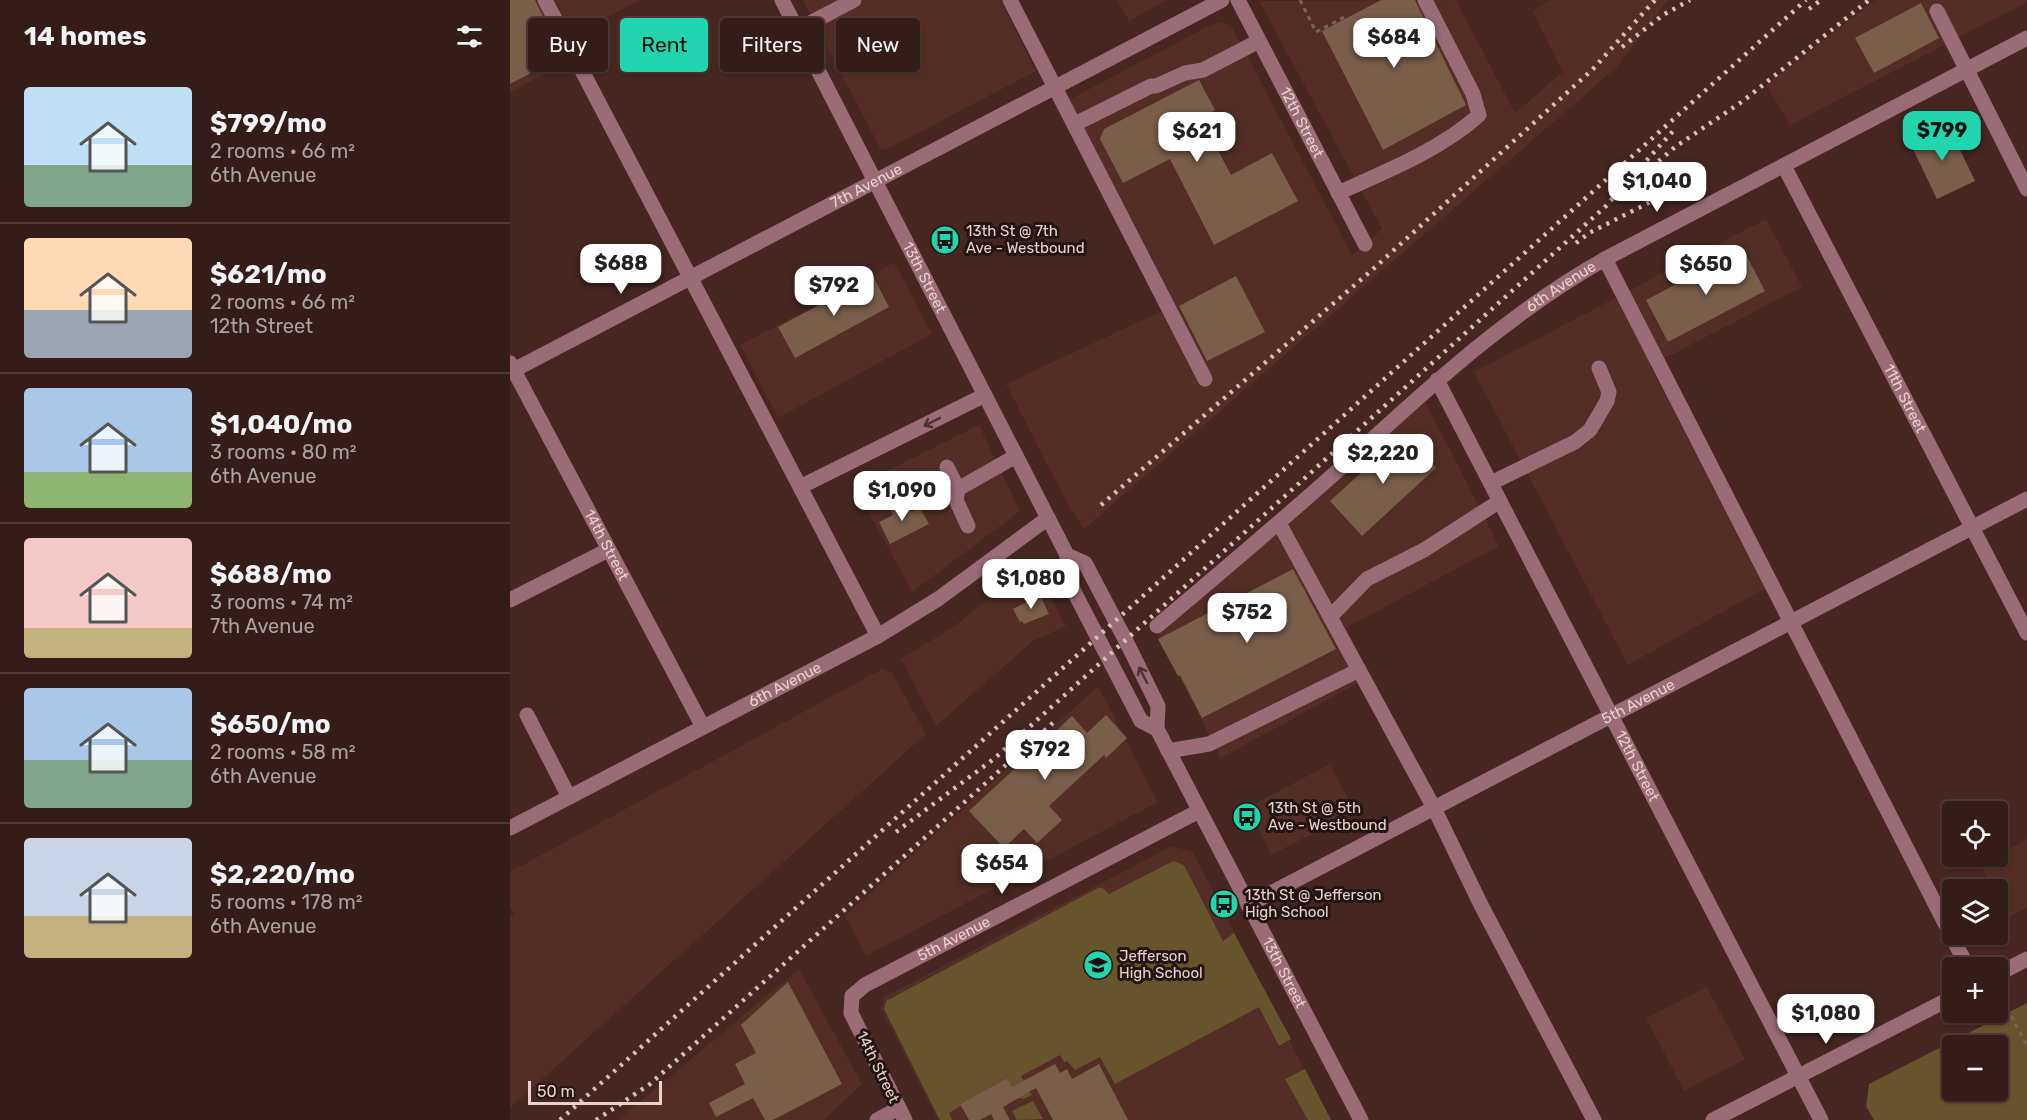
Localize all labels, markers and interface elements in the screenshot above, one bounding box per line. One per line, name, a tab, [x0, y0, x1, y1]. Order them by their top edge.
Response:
chip: Buy	[528, 18, 608, 72]
chip: Rent	[620, 18, 708, 72]
chip: Filters	[720, 18, 824, 72]
chip: New	[836, 18, 920, 72]
pin: $684	[1358, 18, 1430, 69]
icon: filters	[453, 20, 486, 53]
text: 14 homes	[24, 21, 147, 52]
text: $684	[1367, 25, 1421, 49]
street label: 12th Street	[1276, 84, 1328, 161]
text: $799/mo	[210, 108, 327, 139]
icon: home	[72, 111, 144, 183]
pin: $799	[1906, 111, 1978, 162]
pin: $621	[1161, 112, 1233, 163]
text: $799	[1917, 118, 1967, 142]
text: $621	[1172, 119, 1222, 143]
text: 2 rooms · 66 m²	[210, 139, 355, 163]
street label: 7th Avenue	[827, 160, 905, 212]
pin: $1,040	[1608, 162, 1706, 213]
text: 6th Avenue	[210, 163, 316, 187]
text: $1,040	[1622, 169, 1692, 193]
place label: 13th St @ 7th Ave - Westbound	[966, 222, 1085, 257]
bus stop icon: 13th St @ 7th Ave - Westbound	[929, 224, 961, 256]
street label: 13th Street	[899, 239, 950, 316]
pin: $688	[585, 244, 657, 295]
pin: $650	[1670, 245, 1742, 296]
text: $688	[594, 251, 648, 275]
text: $650	[1680, 252, 1732, 276]
street label: 6th Avenue	[1522, 257, 1599, 316]
text: $621/mo	[210, 259, 327, 290]
icon: home	[72, 262, 144, 334]
pin: $792	[798, 266, 870, 317]
text: $792	[809, 273, 859, 297]
text: 2 rooms · 66 m²	[210, 290, 355, 314]
text: 12th Street	[210, 314, 313, 338]
street label: 11th Street	[1880, 361, 1930, 436]
text: $1,040/mo	[210, 409, 352, 440]
icon: home	[72, 412, 144, 484]
one-way arrow	[924, 416, 942, 428]
pin: $2,220	[1334, 434, 1432, 485]
text: 3 rooms · 80 m²	[210, 440, 357, 464]
text: $2,220	[1347, 441, 1419, 465]
text: 6th Avenue	[210, 464, 316, 488]
pin: $1,090	[853, 471, 951, 522]
text: $1,090	[868, 478, 936, 502]
street label: 14th Street	[580, 506, 633, 584]
text: $688/mo	[210, 559, 332, 590]
pin: $1,080	[982, 559, 1080, 610]
icon: home	[72, 562, 144, 634]
text: $1,080	[996, 566, 1066, 590]
text: 3 rooms · 74 m²	[210, 590, 353, 614]
pin: $752	[1211, 593, 1283, 644]
text: $752	[1222, 600, 1272, 624]
text: 7th Avenue	[210, 614, 315, 638]
street label: 6th Avenue	[745, 658, 824, 711]
one-way arrow	[1136, 666, 1148, 684]
street label: 5th Avenue	[1599, 675, 1678, 728]
text: $650/mo	[210, 709, 331, 740]
icon: home	[72, 712, 144, 784]
street label: 12th Street	[1612, 728, 1663, 805]
pin: $792	[1009, 730, 1081, 781]
text: $792	[1020, 737, 1070, 761]
text: 2 rooms · 58 m²	[210, 740, 356, 764]
text: 6th Avenue	[210, 764, 316, 788]
place label: 13th St @ 5th Ave - Westbound	[1268, 799, 1387, 834]
bus stop icon: 13th St @ 5th Ave - Westbound	[1231, 801, 1263, 833]
map controls	[1942, 801, 2008, 1101]
button: locate	[1942, 801, 2008, 867]
pin: $654	[966, 844, 1038, 895]
text: $654	[976, 851, 1028, 875]
text: $2,220/mo	[210, 859, 355, 890]
icon: home	[72, 862, 144, 934]
button: layers	[1942, 879, 2008, 945]
place label: 13th St @ Jefferson High School	[1245, 886, 1382, 921]
bus stop icon: 13th St @ Jefferson High School	[1208, 888, 1240, 920]
text: 5 rooms · 178 m²	[210, 890, 363, 914]
street label: 5th Avenue	[914, 912, 993, 965]
text: 6th Avenue	[210, 914, 316, 938]
street label: 13th Street	[1258, 934, 1310, 1011]
place label: Jefferson High School	[1119, 947, 1203, 982]
school or university icon: Jefferson High School	[1082, 949, 1114, 981]
button: +	[1942, 957, 2008, 1023]
pin: $1,080	[1777, 994, 1875, 1045]
text: $1,080	[1791, 1001, 1861, 1025]
street label: 14th Street	[853, 1028, 903, 1106]
button: −	[1942, 1035, 2008, 1101]
scale bar	[528, 1078, 662, 1106]
text: 50 m	[537, 1082, 575, 1101]

